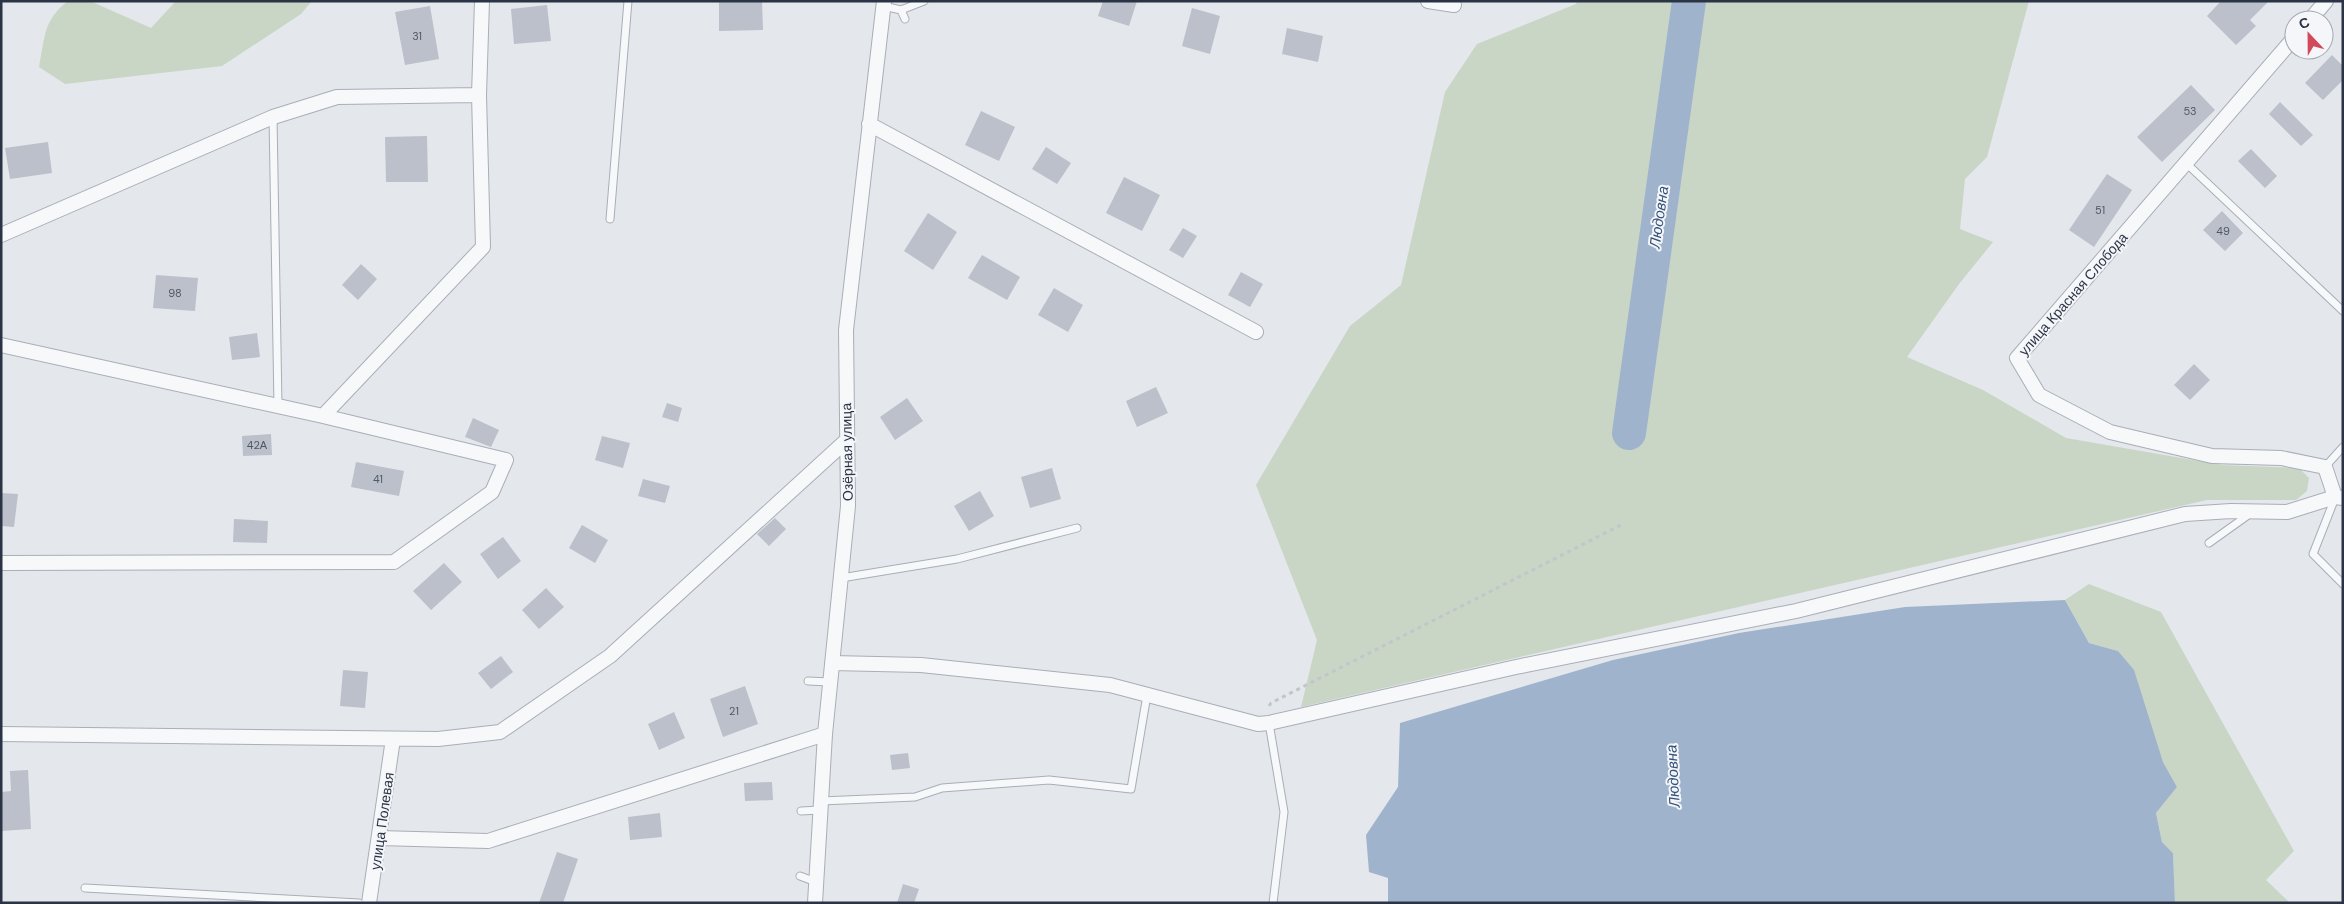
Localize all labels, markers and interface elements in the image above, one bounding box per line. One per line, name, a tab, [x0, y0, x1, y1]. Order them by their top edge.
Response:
north arrow	[2284, 10, 2334, 60]
text: С	[2296, 13, 2312, 33]
house number: 31	[412, 29, 422, 43]
house number: 53	[2183, 104, 2197, 118]
water label: Людовна	[1645, 185, 1673, 250]
house number: 51	[2095, 203, 2105, 217]
house number: 49	[2216, 224, 2230, 238]
street label: улица Красная Слобода	[2015, 229, 2132, 359]
house number: 98	[168, 286, 182, 300]
street label: Озёрная улица	[837, 403, 857, 501]
house number: 42А	[247, 438, 268, 452]
house number: 41	[373, 472, 383, 486]
house number: 21	[729, 704, 739, 718]
water label: Людовна	[1661, 744, 1685, 809]
street label: улица Полевая	[366, 771, 398, 871]

